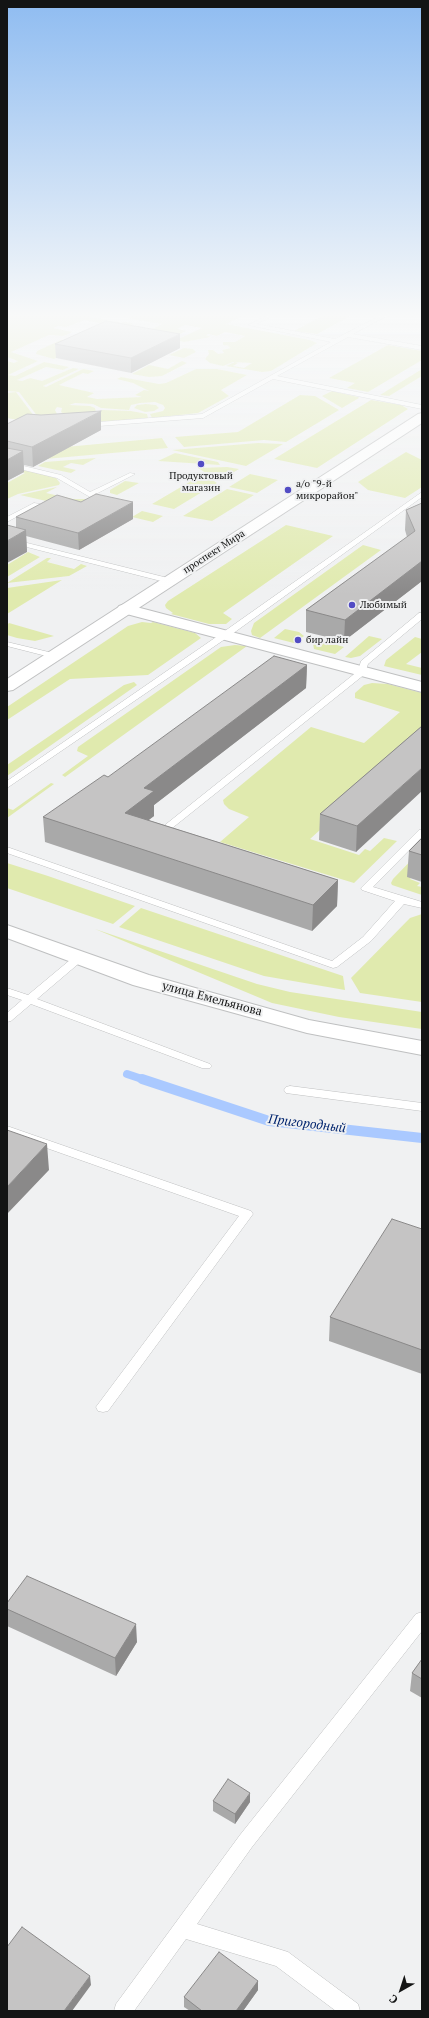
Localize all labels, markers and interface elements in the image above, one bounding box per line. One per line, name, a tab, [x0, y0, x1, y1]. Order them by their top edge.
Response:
marker: Продуктовый магазин	[196, 459, 206, 469]
place label: Продуктовый магазин	[169, 470, 233, 494]
place label: а/о "9-й микрорайон"	[296, 478, 358, 502]
marker: а/о "9-й микрорайон"	[283, 485, 293, 495]
street label: проспект Мира	[181, 528, 247, 576]
place label: Любимый	[360, 599, 407, 611]
marker: Любимый	[347, 600, 357, 610]
place label: бир лайн	[306, 634, 348, 646]
marker: бир лайн	[293, 635, 303, 645]
street label: улица Емельянова	[161, 979, 263, 1019]
water label: Пригородный	[267, 1112, 347, 1136]
north arrow	[381, 1970, 421, 2010]
text: С	[386, 1992, 401, 2007]

